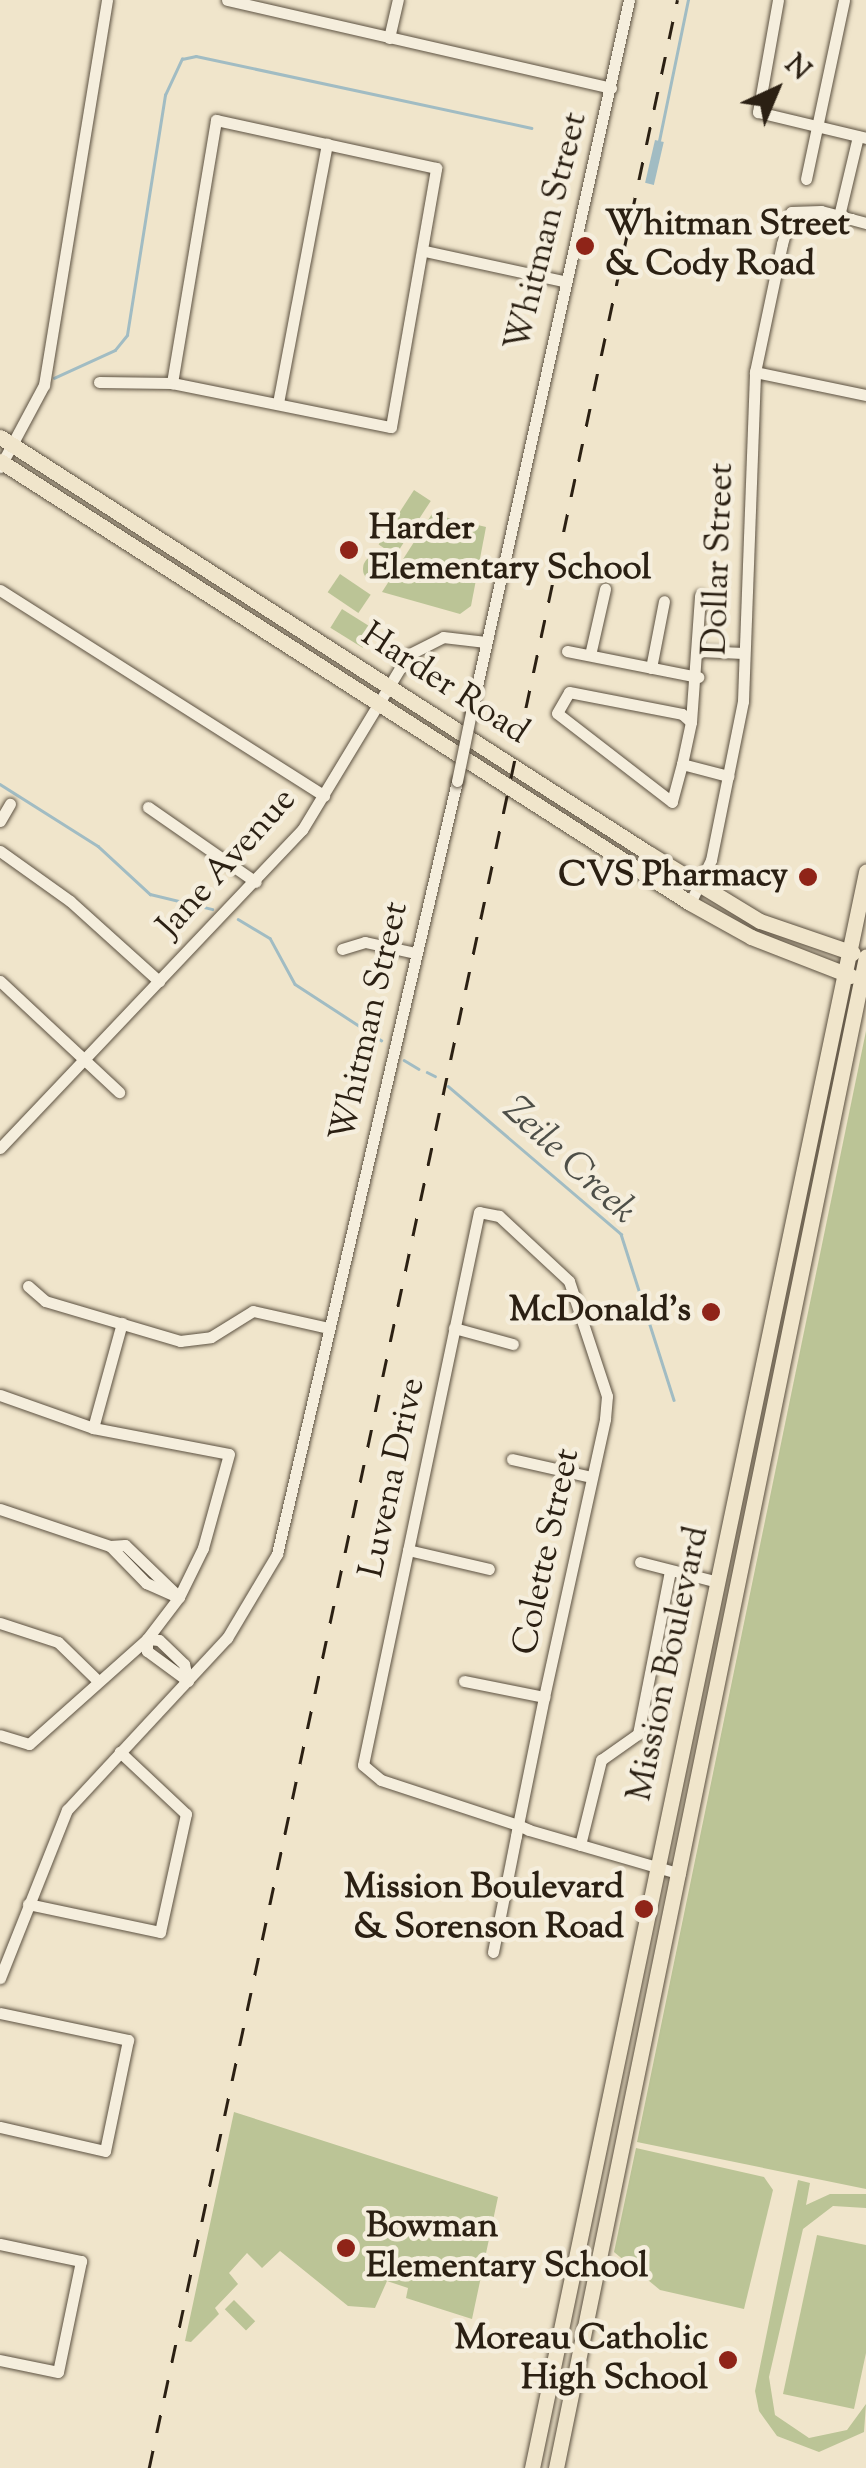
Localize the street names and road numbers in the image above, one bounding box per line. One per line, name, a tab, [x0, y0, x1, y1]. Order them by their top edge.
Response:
street label: Whitman Street	[498, 108, 598, 356]
street label: Dollar Street	[696, 462, 744, 656]
street label: Harder Road	[352, 615, 536, 755]
street label: Jane Avenue	[150, 780, 306, 948]
street label: Whitman Street	[323, 898, 419, 1146]
street label: Luvena Drive	[352, 1374, 436, 1582]
street label: Colette Street	[506, 1445, 590, 1659]
street label: Mission Boulevard	[620, 1523, 720, 1805]

